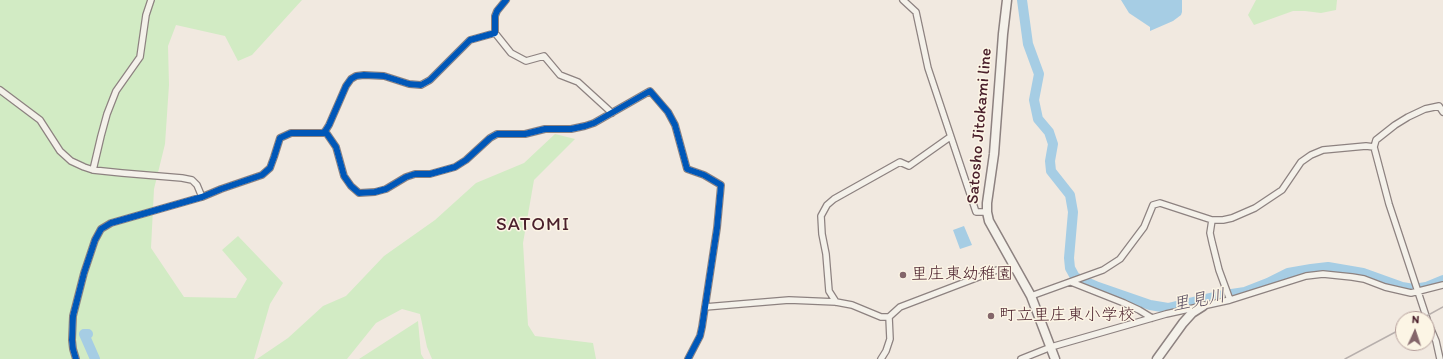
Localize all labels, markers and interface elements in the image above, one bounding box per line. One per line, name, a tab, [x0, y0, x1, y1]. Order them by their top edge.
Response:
street label: Satosho Jitokami line	[963, 47, 997, 205]
district label: SATOMI	[495, 214, 571, 236]
place label: 里庄東幼稚園	[911, 265, 1013, 285]
marker: 里庄東幼稚園	[898, 270, 908, 280]
water label: 里見川	[1170, 285, 1228, 317]
place label: 町立里庄東小学校	[999, 306, 1135, 326]
marker: 町立里庄東小学校	[986, 311, 996, 321]
north arrow	[1395, 311, 1435, 351]
text: N	[1412, 313, 1420, 326]

